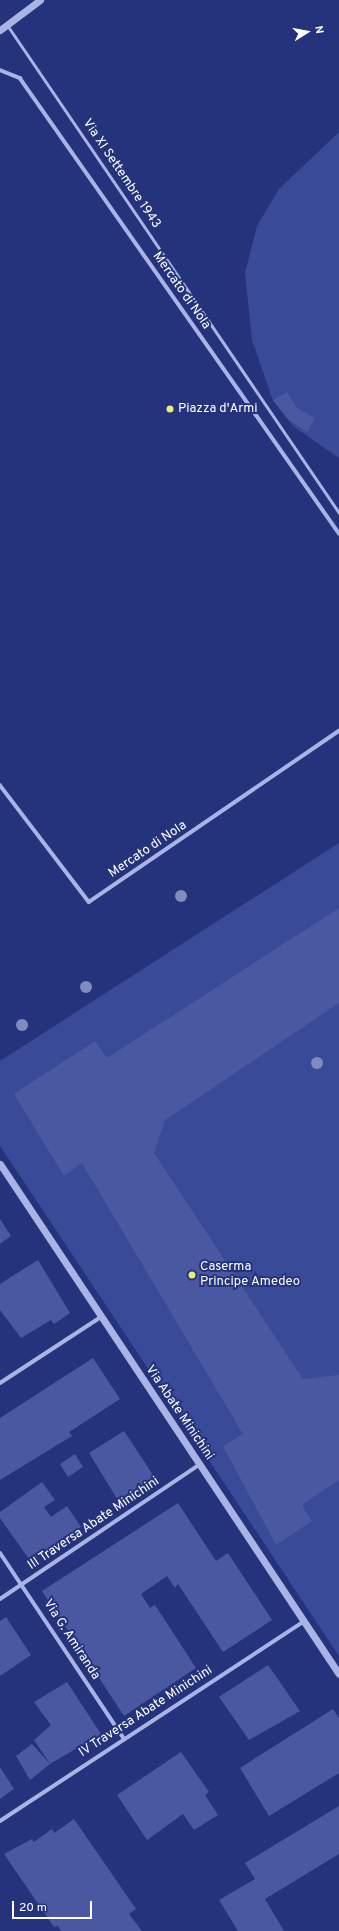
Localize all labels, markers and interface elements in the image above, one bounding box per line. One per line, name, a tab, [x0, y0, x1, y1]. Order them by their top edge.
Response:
north arrow	[287, 12, 327, 52]
text: N	[311, 24, 326, 35]
street label: Via XI Settembre 1943	[79, 116, 163, 232]
street label: Mercato di Nola	[149, 249, 213, 333]
place label: Piazza d'Armi	[178, 401, 258, 417]
marker: Piazza d'Armi	[165, 404, 175, 414]
street label: Mercato di Nola	[106, 818, 190, 882]
place label: Caserma Principe Amedeo	[200, 1260, 300, 1291]
marker: Caserma Principe Amedeo	[187, 1270, 197, 1280]
street label: Via Abate Minichini	[141, 1362, 217, 1464]
street label: III Traversa Abate Minichini	[25, 1474, 163, 1574]
street label: Via G. Amiranda	[39, 1597, 103, 1683]
street label: IV Traversa Abate Minichini	[76, 1663, 216, 1761]
scale bar	[14, 1893, 94, 1919]
text: 20 m	[19, 1900, 47, 1916]

